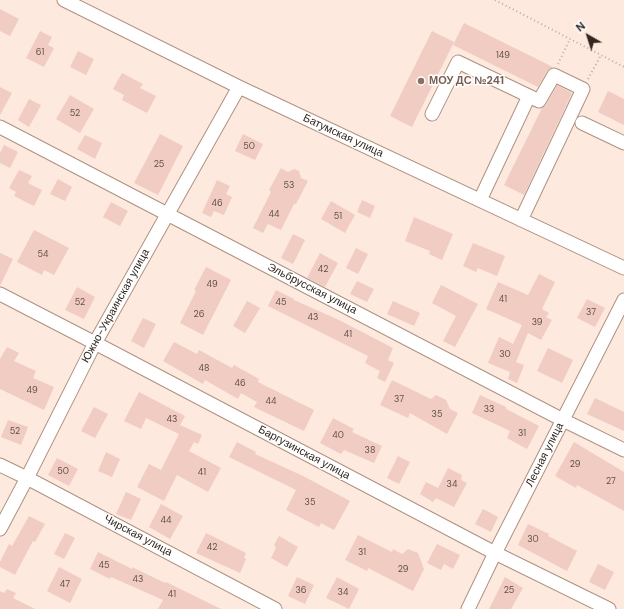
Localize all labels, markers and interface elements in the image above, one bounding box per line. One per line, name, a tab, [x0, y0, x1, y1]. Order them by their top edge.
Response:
north arrow	[568, 16, 608, 56]
text: N	[573, 19, 588, 35]
house number: 61	[36, 48, 44, 58]
house number: 149	[496, 51, 510, 61]
place label: МОУ ДС №241	[429, 74, 504, 88]
marker: МОУ ДС №241	[416, 76, 426, 86]
house number: 52	[70, 109, 80, 119]
street label: Батумская улица	[301, 112, 385, 160]
house number: 50	[243, 142, 255, 152]
house number: 25	[154, 160, 164, 170]
house number: 53	[284, 181, 294, 191]
house number: 46	[211, 199, 223, 209]
house number: 44	[269, 210, 279, 220]
house number: 51	[334, 212, 342, 222]
street label: Южно-Украинская улица	[79, 247, 153, 365]
house number: 54	[38, 250, 48, 260]
street label: Эльбрусская улица	[265, 261, 359, 317]
house number: 42	[318, 265, 328, 275]
house number: 49	[206, 280, 218, 290]
house number: 41	[499, 295, 507, 305]
house number: 52	[75, 298, 85, 308]
house number: 45	[276, 298, 286, 308]
house number: 37	[586, 308, 596, 318]
house number: 26	[194, 310, 204, 320]
house number: 43	[308, 313, 318, 323]
house number: 39	[532, 318, 542, 328]
house number: 41	[344, 330, 352, 340]
house number: 30	[499, 350, 511, 360]
house number: 48	[199, 364, 209, 374]
house number: 46	[234, 379, 246, 389]
house number: 49	[26, 386, 38, 396]
house number: 37	[394, 395, 404, 405]
house number: 44	[266, 397, 276, 407]
house number: 33	[484, 405, 494, 415]
house number: 35	[432, 410, 442, 420]
house number: 43	[167, 415, 177, 425]
street label: Лесная улица	[523, 421, 567, 489]
street label: Баргузинская улица	[256, 423, 352, 483]
house number: 52	[10, 427, 20, 437]
house number: 31	[518, 429, 526, 439]
house number: 40	[332, 431, 344, 441]
house number: 38	[365, 446, 375, 456]
house number: 29	[570, 460, 580, 470]
house number: 50	[57, 467, 69, 477]
house number: 41	[198, 468, 206, 478]
house number: 27	[606, 477, 616, 487]
house number: 34	[447, 480, 457, 490]
house number: 35	[305, 498, 315, 508]
street label: Чирская улица	[102, 512, 174, 560]
house number: 44	[161, 516, 171, 526]
house number: 30	[527, 535, 539, 545]
house number: 42	[207, 543, 217, 553]
house number: 31	[358, 548, 366, 558]
house number: 45	[99, 561, 109, 571]
house number: 29	[398, 565, 408, 575]
house number: 43	[133, 575, 143, 585]
house number: 47	[60, 580, 70, 590]
house number: 36	[296, 586, 306, 596]
house number: 25	[504, 586, 514, 596]
house number: 34	[338, 588, 348, 598]
house number: 41	[168, 590, 176, 600]

